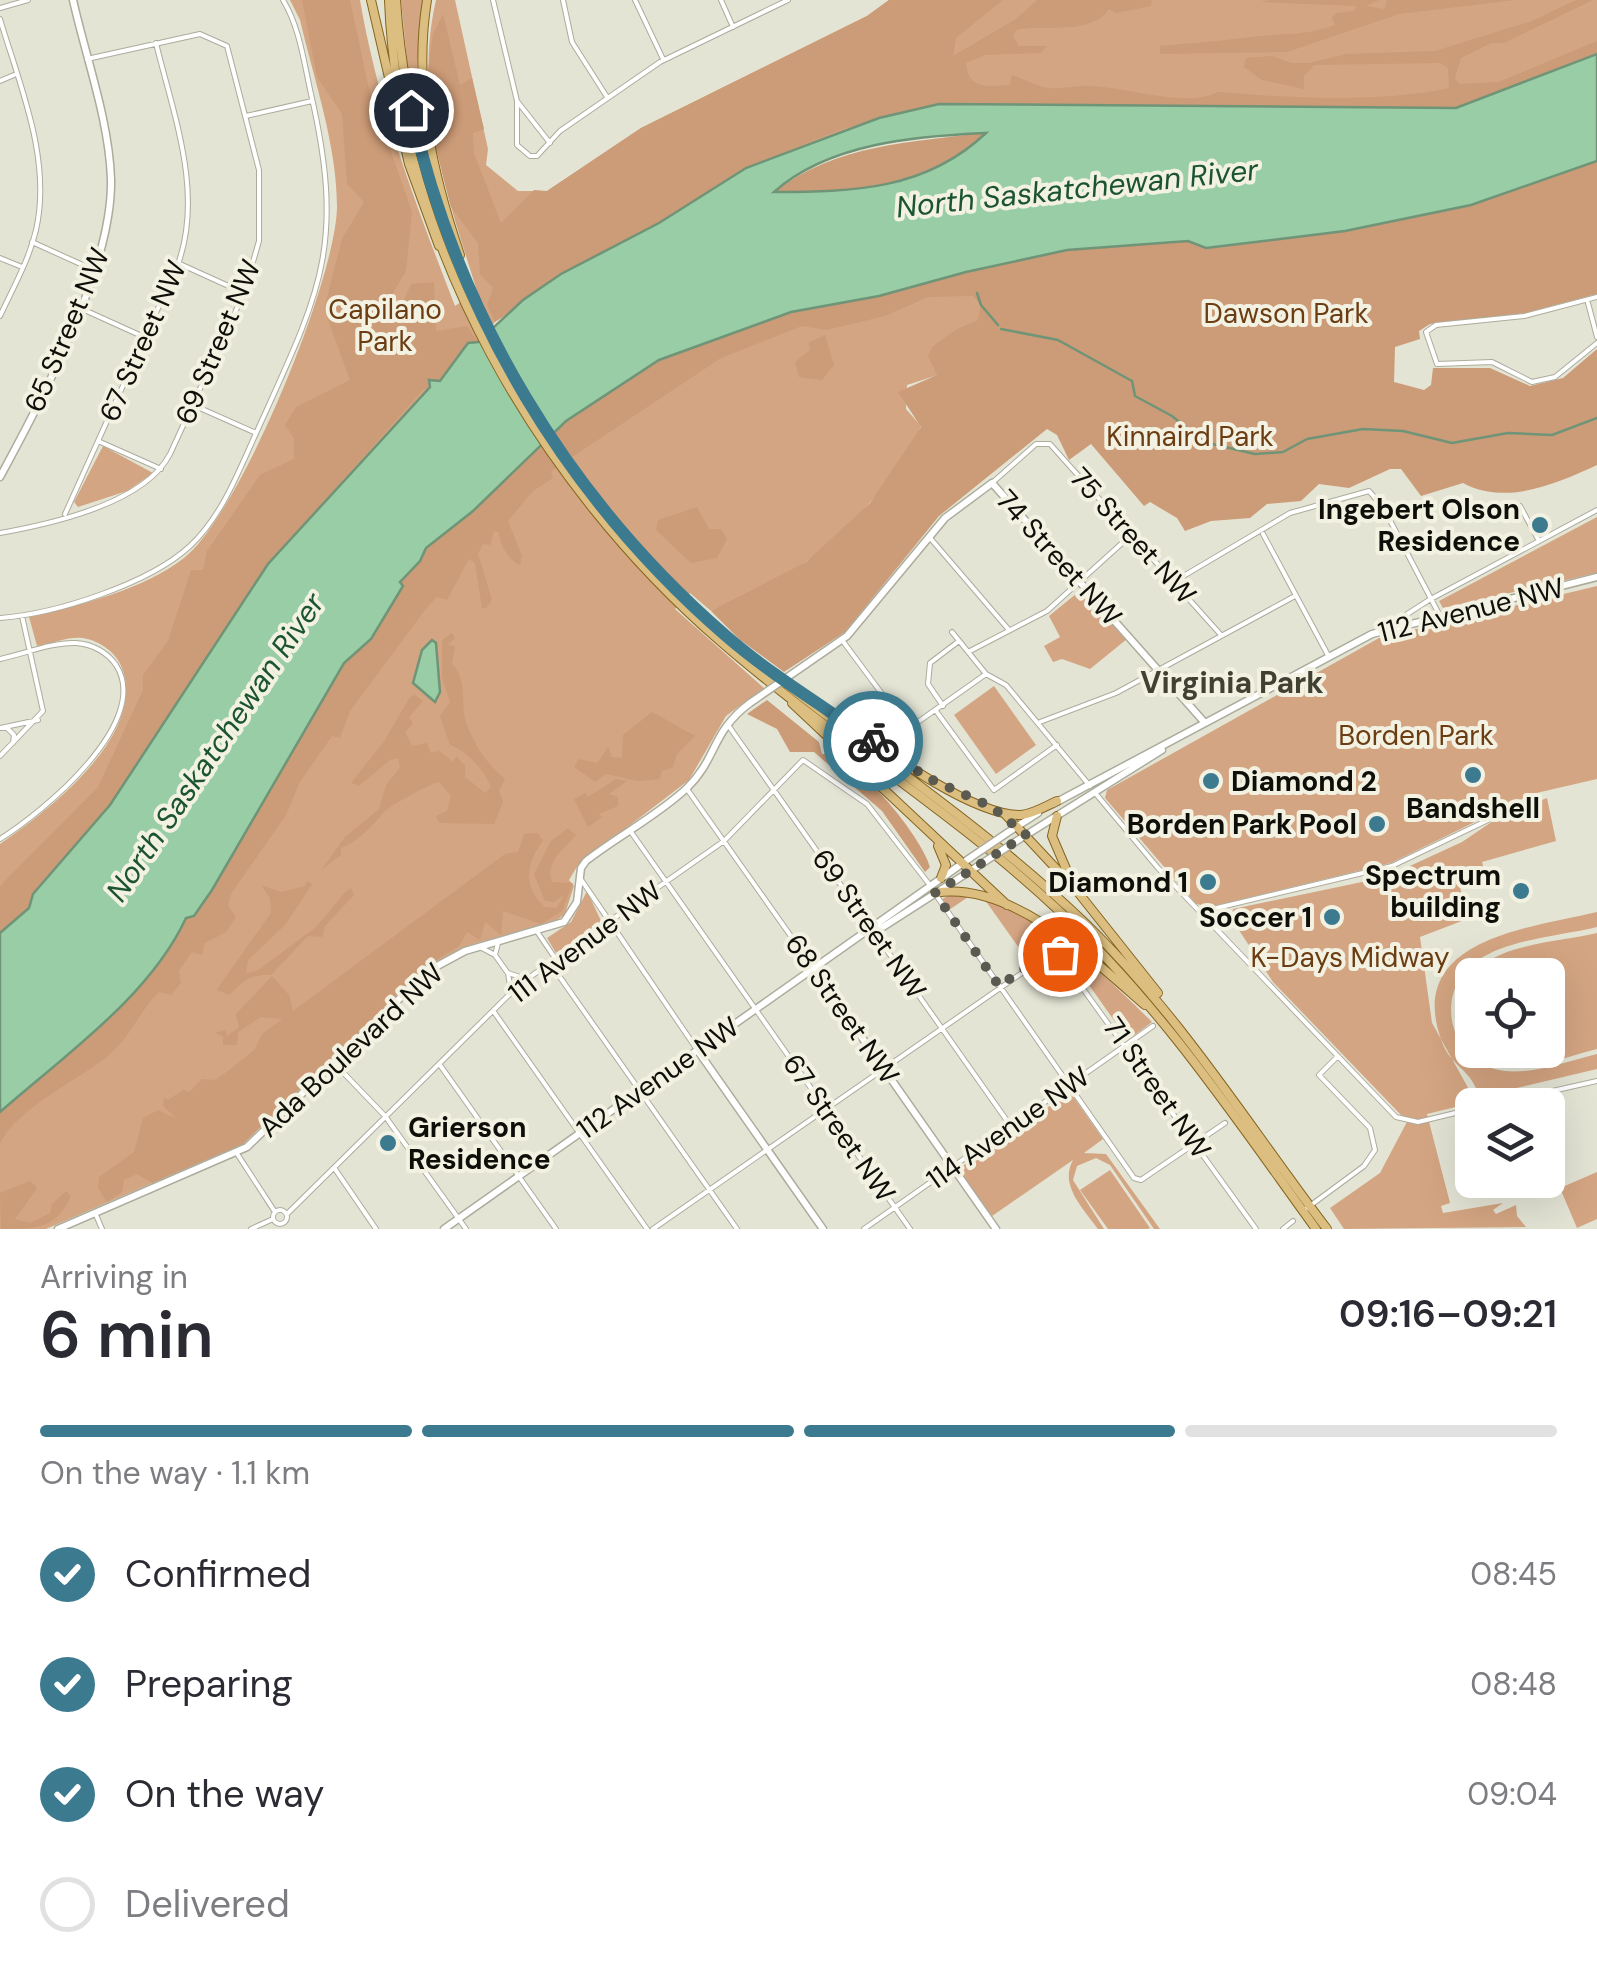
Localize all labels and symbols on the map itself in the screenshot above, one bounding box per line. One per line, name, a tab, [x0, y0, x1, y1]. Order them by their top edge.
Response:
pin	[369, 68, 454, 153]
water label: North Saskatchewan River	[894, 150, 1261, 226]
street label: 65 Street NW	[16, 242, 118, 418]
street label: 69 Street NW	[167, 254, 269, 430]
street label: 67 Street NW	[91, 255, 195, 427]
park label: Capilano Park	[328, 291, 442, 360]
park label: Dawson Park	[1203, 295, 1369, 332]
park label: Kinnaird Park	[1106, 418, 1274, 455]
street label: 75 Street NW	[1062, 460, 1204, 612]
street label: 74 Street NW	[988, 482, 1130, 634]
place label: Ingebert Olson Residence	[1318, 491, 1520, 560]
marker: Ingebert Olson Residence	[1529, 514, 1551, 536]
street label: 112 Avenue NW	[1374, 569, 1568, 651]
water label: North Saskatchewan River	[97, 585, 333, 909]
district label: Virginia Park	[1140, 663, 1324, 702]
courier	[823, 691, 923, 791]
park label: Borden Park	[1338, 717, 1494, 754]
place label: Diamond 2	[1231, 763, 1377, 800]
marker: Bandshell	[1462, 764, 1484, 786]
marker: Diamond 2	[1200, 770, 1222, 792]
place label: Bandshell	[1406, 790, 1540, 827]
place label: Borden Park Pool	[1127, 806, 1357, 843]
marker: Borden Park Pool	[1366, 813, 1388, 835]
street label: 69 Street NW	[804, 842, 934, 1006]
place label: Spectrum building	[1365, 857, 1501, 926]
place label: Diamond 1	[1048, 864, 1188, 901]
marker: Diamond 1	[1197, 871, 1219, 893]
street label: 111 Avenue NW	[501, 872, 669, 1012]
marker: Spectrum building	[1510, 880, 1532, 902]
place label: Soccer 1	[1199, 899, 1312, 936]
marker: Soccer 1	[1321, 906, 1343, 928]
pin	[1018, 912, 1103, 997]
street label: 68 Street NW	[777, 927, 907, 1091]
park label: K-Days Midway	[1250, 939, 1450, 976]
street label: Ada Boulevard NW	[251, 955, 451, 1145]
street label: 112 Avenue NW	[570, 1008, 746, 1148]
street label: 71 Street NW	[1095, 1010, 1219, 1166]
street label: 67 Street NW	[774, 1047, 904, 1209]
street label: 114 Avenue NW	[919, 1058, 1097, 1198]
place label: Grierson Residence	[408, 1109, 551, 1178]
marker: Grierson Residence	[377, 1132, 399, 1154]

